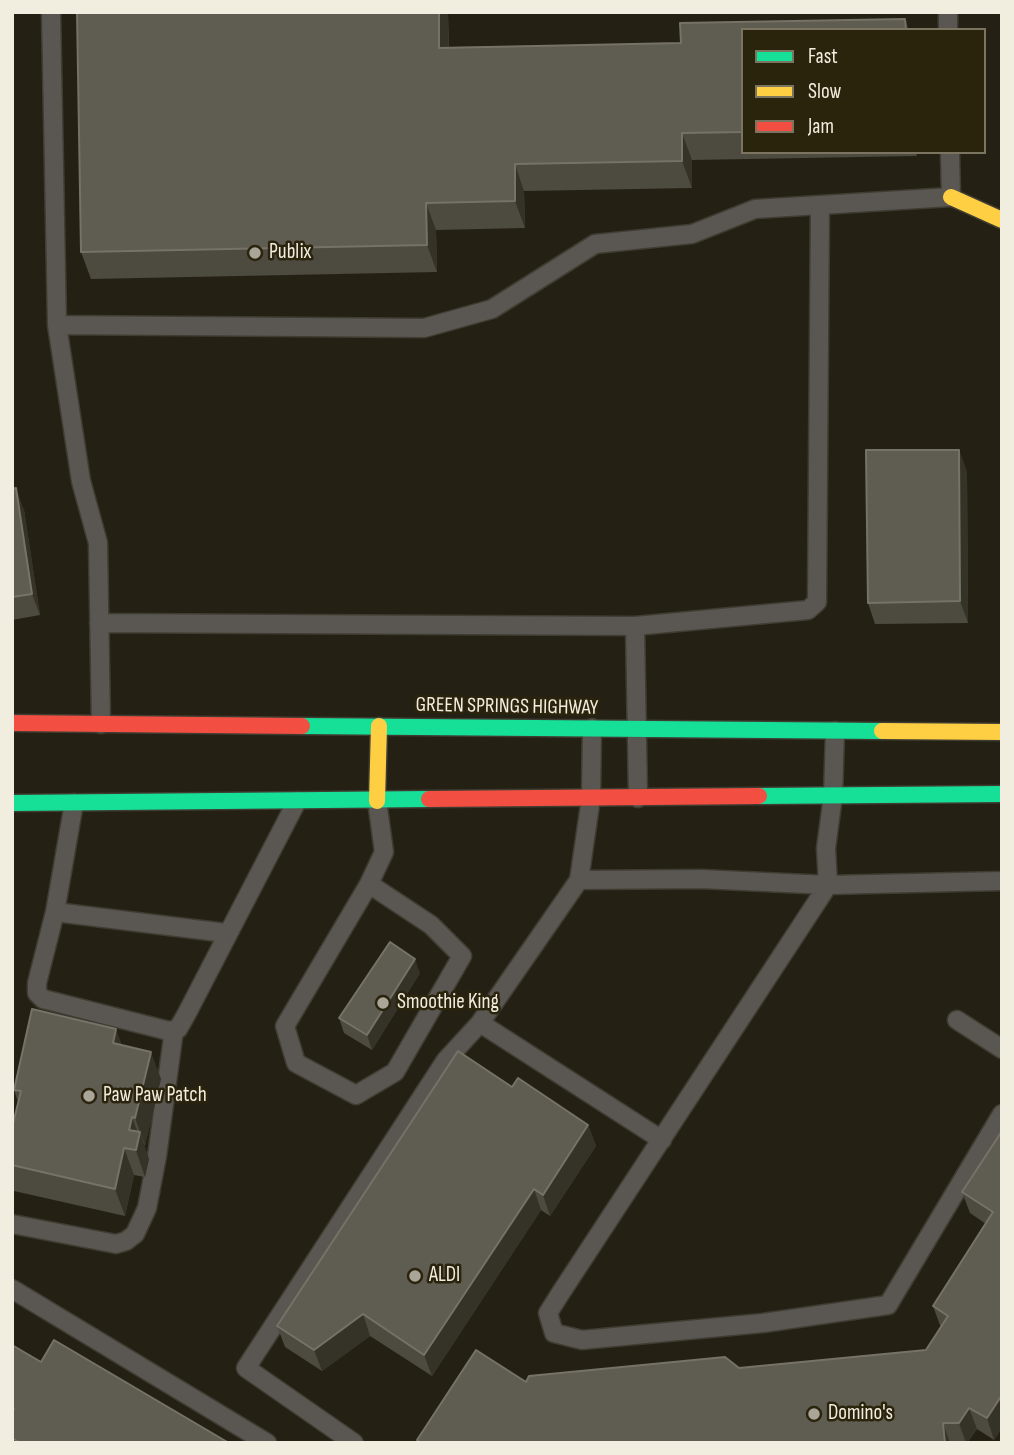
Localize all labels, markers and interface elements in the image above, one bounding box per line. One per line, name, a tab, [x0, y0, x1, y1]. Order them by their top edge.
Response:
legend	[741, 28, 986, 154]
text: Fast	[808, 44, 838, 69]
text: Slow	[808, 79, 841, 104]
text: Jam	[808, 114, 834, 139]
place label: Publix	[269, 240, 311, 266]
marker: Publix	[247, 245, 263, 261]
street label: GREEN SPRINGS HIGHWAY	[415, 693, 599, 721]
place label: Smoothie King	[397, 990, 499, 1016]
marker: Smoothie King	[375, 995, 391, 1011]
place label: Paw Paw Patch	[103, 1083, 207, 1109]
marker: Paw Paw Patch	[81, 1088, 97, 1104]
place label: ALDI	[429, 1263, 460, 1289]
marker: ALDI	[407, 1268, 423, 1284]
place label: Domino's	[828, 1401, 893, 1427]
marker: Domino's	[806, 1406, 822, 1422]

